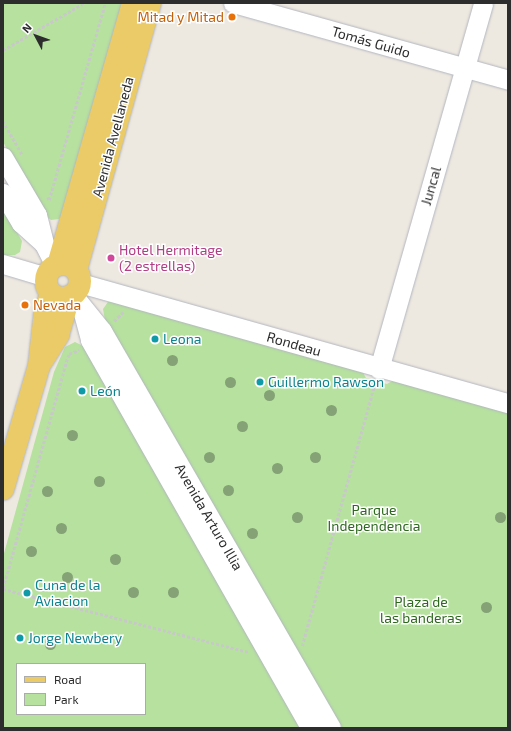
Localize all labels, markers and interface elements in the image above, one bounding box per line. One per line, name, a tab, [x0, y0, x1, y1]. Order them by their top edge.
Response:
place label: Mitad y Mitad	[137, 9, 224, 25]
marker: Mitad y Mitad	[227, 12, 237, 22]
north arrow	[16, 16, 56, 56]
text: N	[19, 21, 34, 35]
street label: Tomás Guido	[330, 23, 412, 61]
street label: Avenida Avellaneda	[89, 75, 137, 199]
street label: Juncal	[417, 165, 445, 207]
place label: Hotel Hermitage (2 estrellas)	[119, 242, 223, 274]
marker: Hotel Hermitage (2 estrellas)	[106, 253, 116, 263]
place label: Nevada	[33, 297, 81, 313]
marker: Nevada	[20, 300, 30, 310]
street label: Rondeau	[265, 328, 323, 360]
place label: Leona	[163, 331, 201, 347]
marker: Leona	[150, 334, 160, 344]
place label: Guillermo Rawson	[268, 374, 384, 390]
marker: Guillermo Rawson	[255, 377, 265, 387]
place label: León	[90, 383, 121, 399]
marker: León	[77, 386, 87, 396]
street label: Avenida Arturo Illia	[171, 460, 247, 574]
park label: Parque Independencia	[328, 502, 420, 534]
place label: Cuna de la Aviacion	[35, 577, 100, 610]
marker: Cuna de la Aviacion	[22, 588, 32, 598]
park label: Plaza de las banderas	[380, 594, 462, 626]
place label: Jorge Newbery	[28, 630, 122, 646]
marker: Jorge Newbery	[15, 633, 25, 643]
legend	[16, 663, 146, 715]
text: Road	[54, 672, 82, 686]
text: Park	[54, 692, 79, 706]

